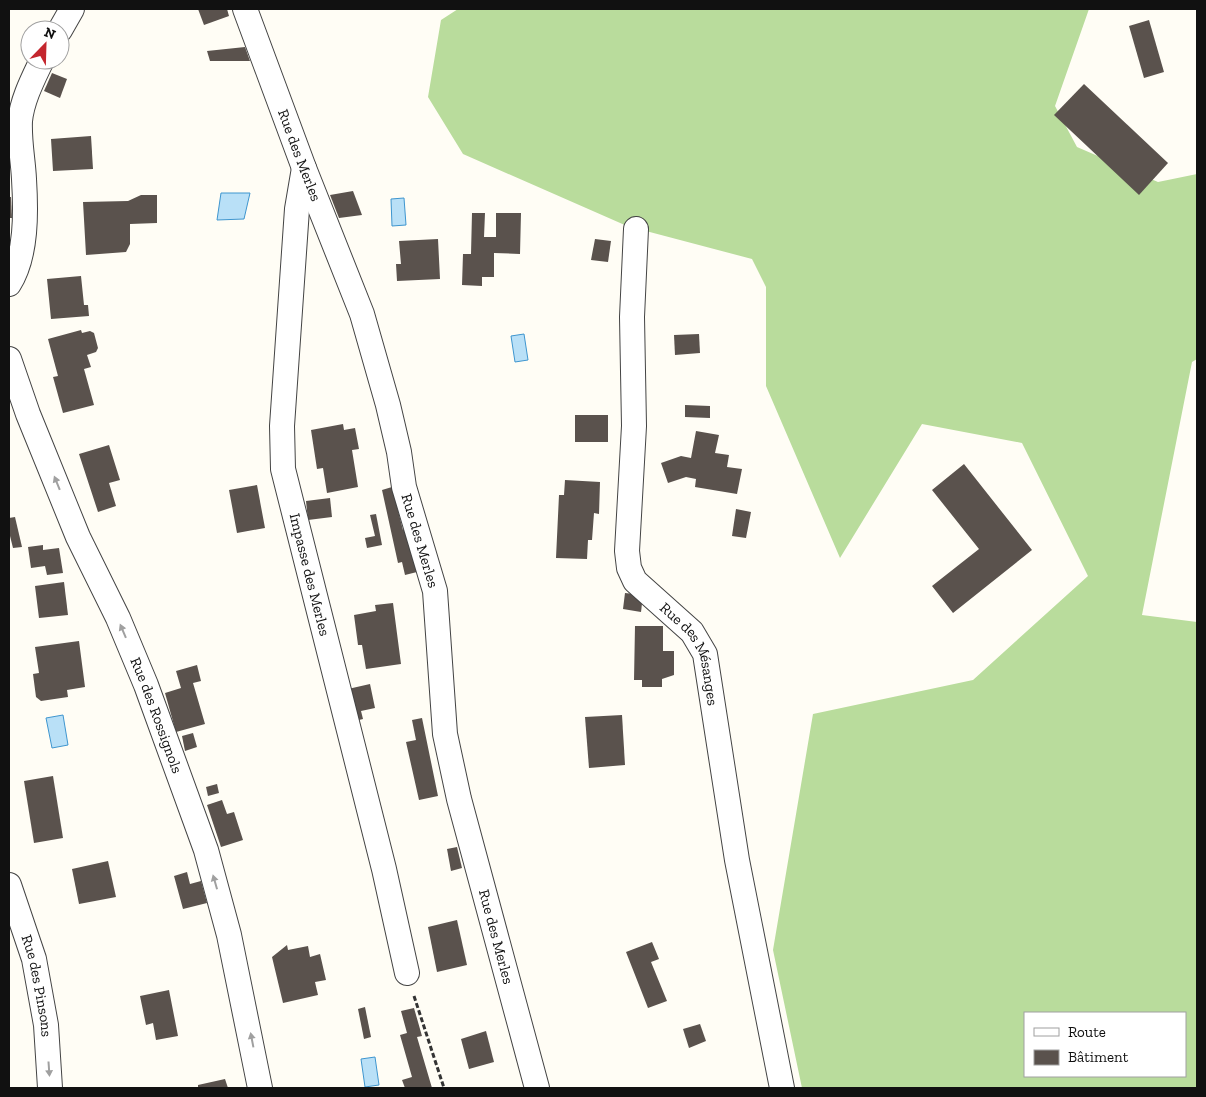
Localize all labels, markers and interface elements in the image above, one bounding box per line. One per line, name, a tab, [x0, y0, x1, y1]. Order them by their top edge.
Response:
north arrow	[20, 20, 70, 70]
text: N	[42, 24, 58, 44]
street label: Rue des Merles	[274, 107, 325, 204]
one-way arrow	[52, 476, 60, 490]
street label: Rue des Merles	[397, 492, 443, 590]
street label: Impasse des Merles	[286, 511, 334, 638]
street label: Rue des Mésanges	[656, 599, 722, 707]
one-way arrow	[119, 624, 127, 638]
street label: Rue des Rossignols	[126, 655, 186, 776]
one-way arrow	[211, 874, 219, 889]
street label: Rue des Merles	[475, 887, 518, 986]
street label: Rue des Pinsons	[17, 932, 56, 1038]
legend	[1024, 1012, 1186, 1077]
text: Route	[1068, 1023, 1106, 1041]
one-way arrow	[247, 1032, 255, 1048]
text: Bâtiment	[1068, 1048, 1129, 1066]
one-way arrow	[45, 1061, 53, 1077]

